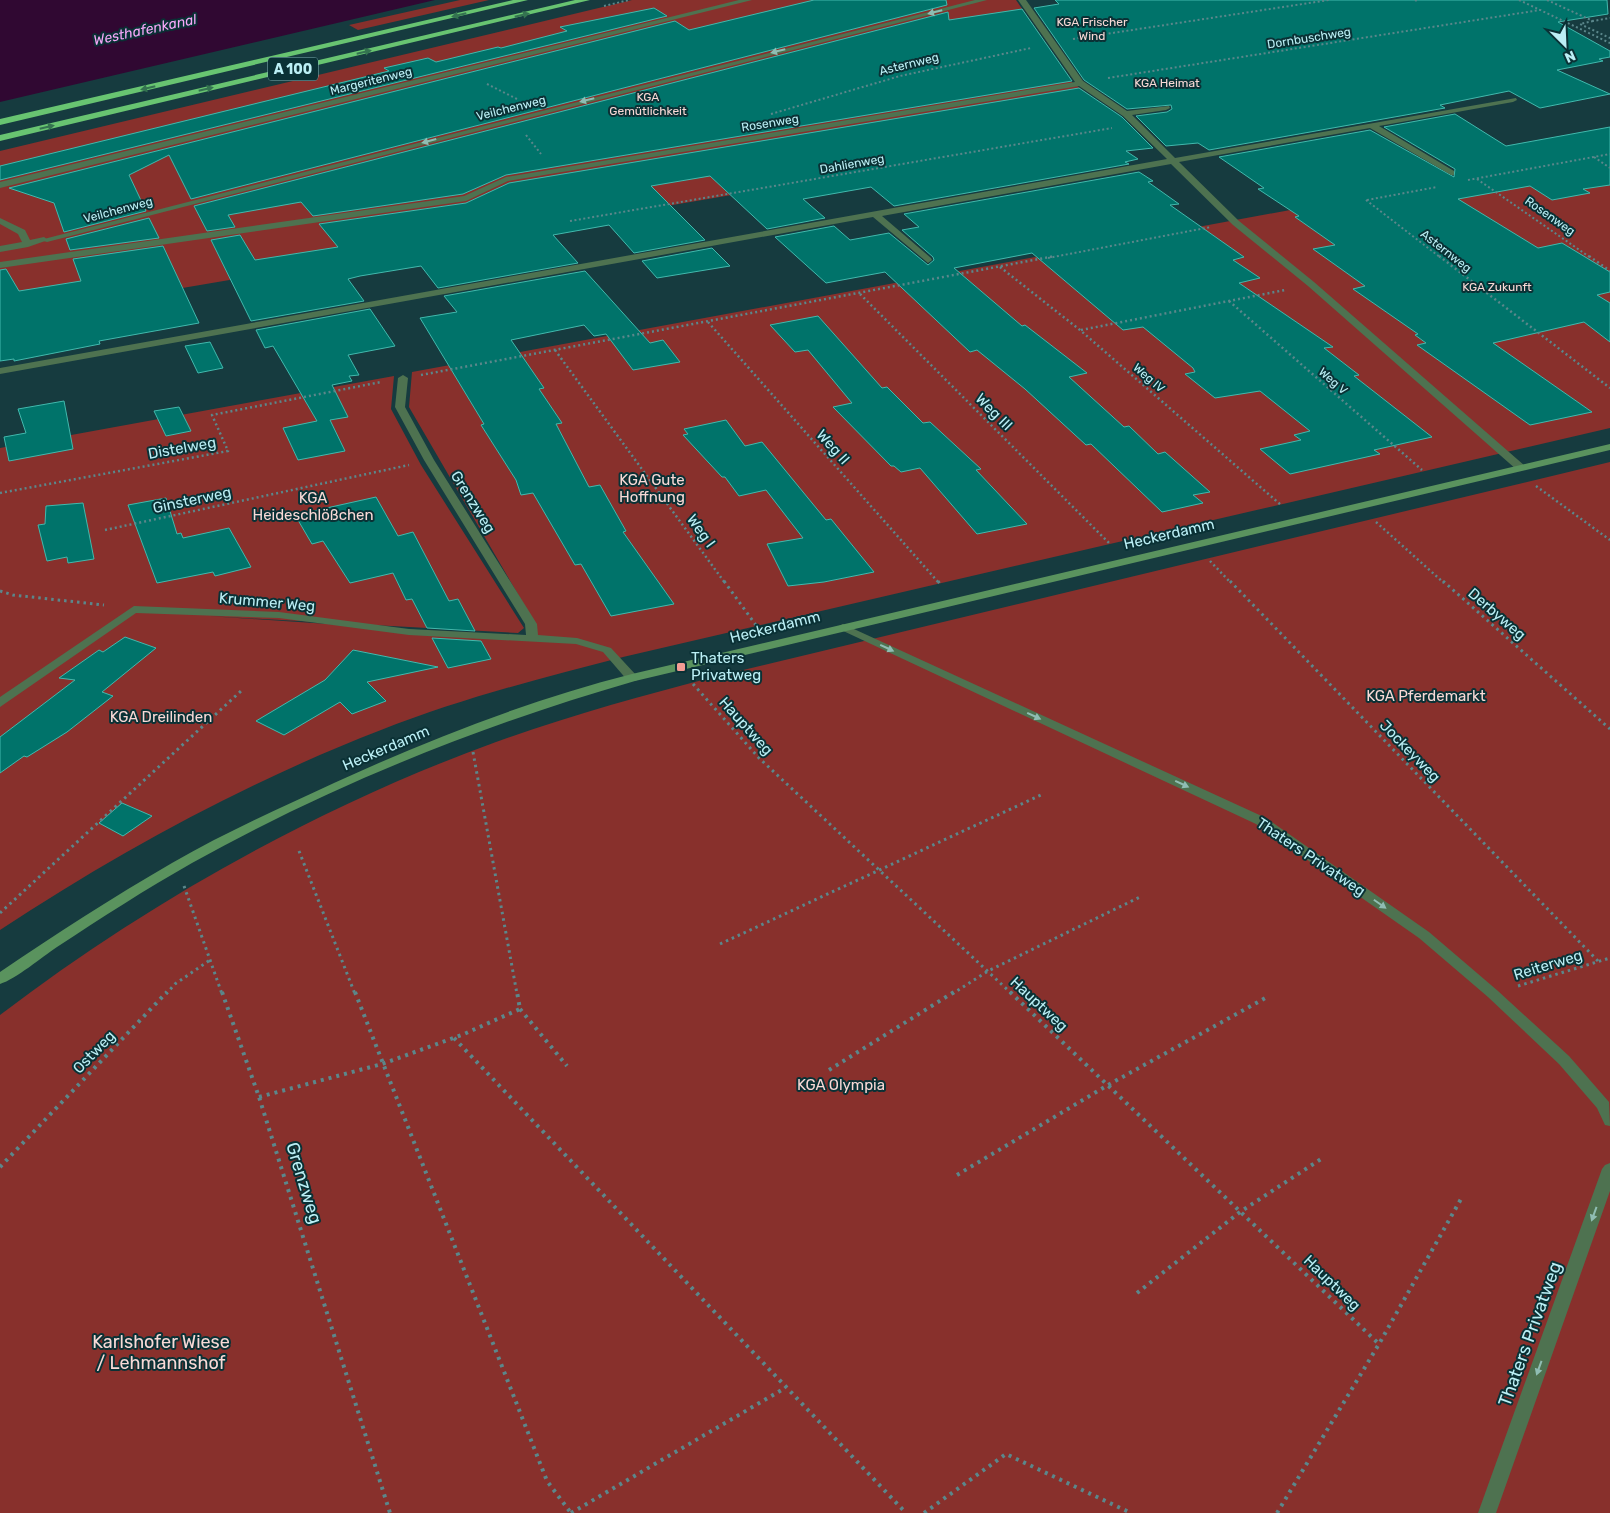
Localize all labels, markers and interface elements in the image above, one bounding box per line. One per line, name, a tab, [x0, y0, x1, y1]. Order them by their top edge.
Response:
one-way arrow	[928, 8, 943, 16]
water label: Westhafenkanal	[92, 11, 199, 49]
one-way arrow	[452, 11, 467, 19]
one-way arrow	[514, 11, 530, 19]
park label: KGA Frischer Wind	[1056, 15, 1128, 43]
north arrow	[1540, 20, 1590, 70]
street label: Dornbuschweg	[1266, 24, 1352, 52]
text: N	[1562, 47, 1578, 66]
one-way arrow	[356, 48, 371, 56]
one-way arrow	[770, 48, 785, 56]
street label: Asternweg	[878, 50, 940, 78]
road number: A 100	[268, 58, 318, 80]
street label: Margeritenweg	[329, 64, 413, 98]
park label: KGA Heimat	[1134, 76, 1200, 90]
one-way arrow	[140, 84, 155, 92]
one-way arrow	[198, 85, 213, 93]
park label: KGA Gemütlichkeit	[609, 90, 687, 118]
street label: Veilchenweg	[475, 93, 547, 123]
one-way arrow	[579, 96, 594, 104]
street label: Rosenweg	[740, 112, 800, 134]
one-way arrow	[40, 123, 55, 131]
one-way arrow	[422, 137, 437, 145]
street label: Dahlienweg	[819, 151, 885, 177]
street label: Veilchenweg	[82, 194, 154, 226]
street label: Rosenweg	[1522, 194, 1578, 238]
street label: Asternweg	[1418, 227, 1474, 275]
park label: KGA Zukunft	[1462, 280, 1532, 294]
street label: Weg IV	[1130, 360, 1168, 396]
street label: Weg V	[1316, 365, 1350, 397]
street label: Weg III	[972, 390, 1016, 434]
street label: Weg II	[813, 426, 853, 468]
street label: Distelweg	[147, 433, 217, 463]
street label: Grenzweg	[447, 468, 499, 536]
park label: KGA Gute Hoffnung	[619, 471, 685, 506]
street label: Ginsterweg	[151, 483, 233, 517]
park label: KGA Heideschlößchen	[252, 489, 374, 524]
street label: Weg I	[683, 511, 719, 551]
street label: Heckerdamm	[1122, 515, 1216, 553]
street label: Derbyweg	[1464, 584, 1530, 644]
street label: Krummer Weg	[218, 589, 316, 615]
street label: Heckerdamm	[728, 607, 822, 647]
one-way arrow	[880, 644, 894, 652]
place label: Thaters Privatweg	[691, 649, 761, 684]
marker: Thaters Privatweg	[675, 661, 687, 673]
park label: KGA Pferdemarkt	[1366, 687, 1486, 705]
street label: Hauptweg	[715, 693, 777, 759]
park label: KGA Dreilinden	[110, 708, 212, 726]
one-way arrow	[1027, 712, 1041, 720]
street label: Jockeyweg	[1376, 716, 1444, 786]
street label: Heckerdamm	[340, 722, 432, 774]
one-way arrow	[1175, 781, 1189, 789]
street label: Thaters Privatweg	[1253, 814, 1369, 900]
one-way arrow	[1373, 899, 1387, 909]
street label: Reiterweg	[1511, 946, 1585, 984]
street label: Hauptweg	[1007, 973, 1071, 1035]
street label: Ostweg	[69, 1027, 119, 1077]
park label: KGA Olympia	[797, 1076, 885, 1094]
street label: Grenzweg	[281, 1140, 327, 1226]
one-way arrow	[1590, 1207, 1597, 1222]
street label: Hauptweg	[1300, 1252, 1364, 1314]
street label: Thaters Privatweg	[1494, 1258, 1566, 1410]
park label: Karlshofer Wiese / Lehmannshof	[92, 1331, 230, 1374]
one-way arrow	[1535, 1360, 1542, 1375]

